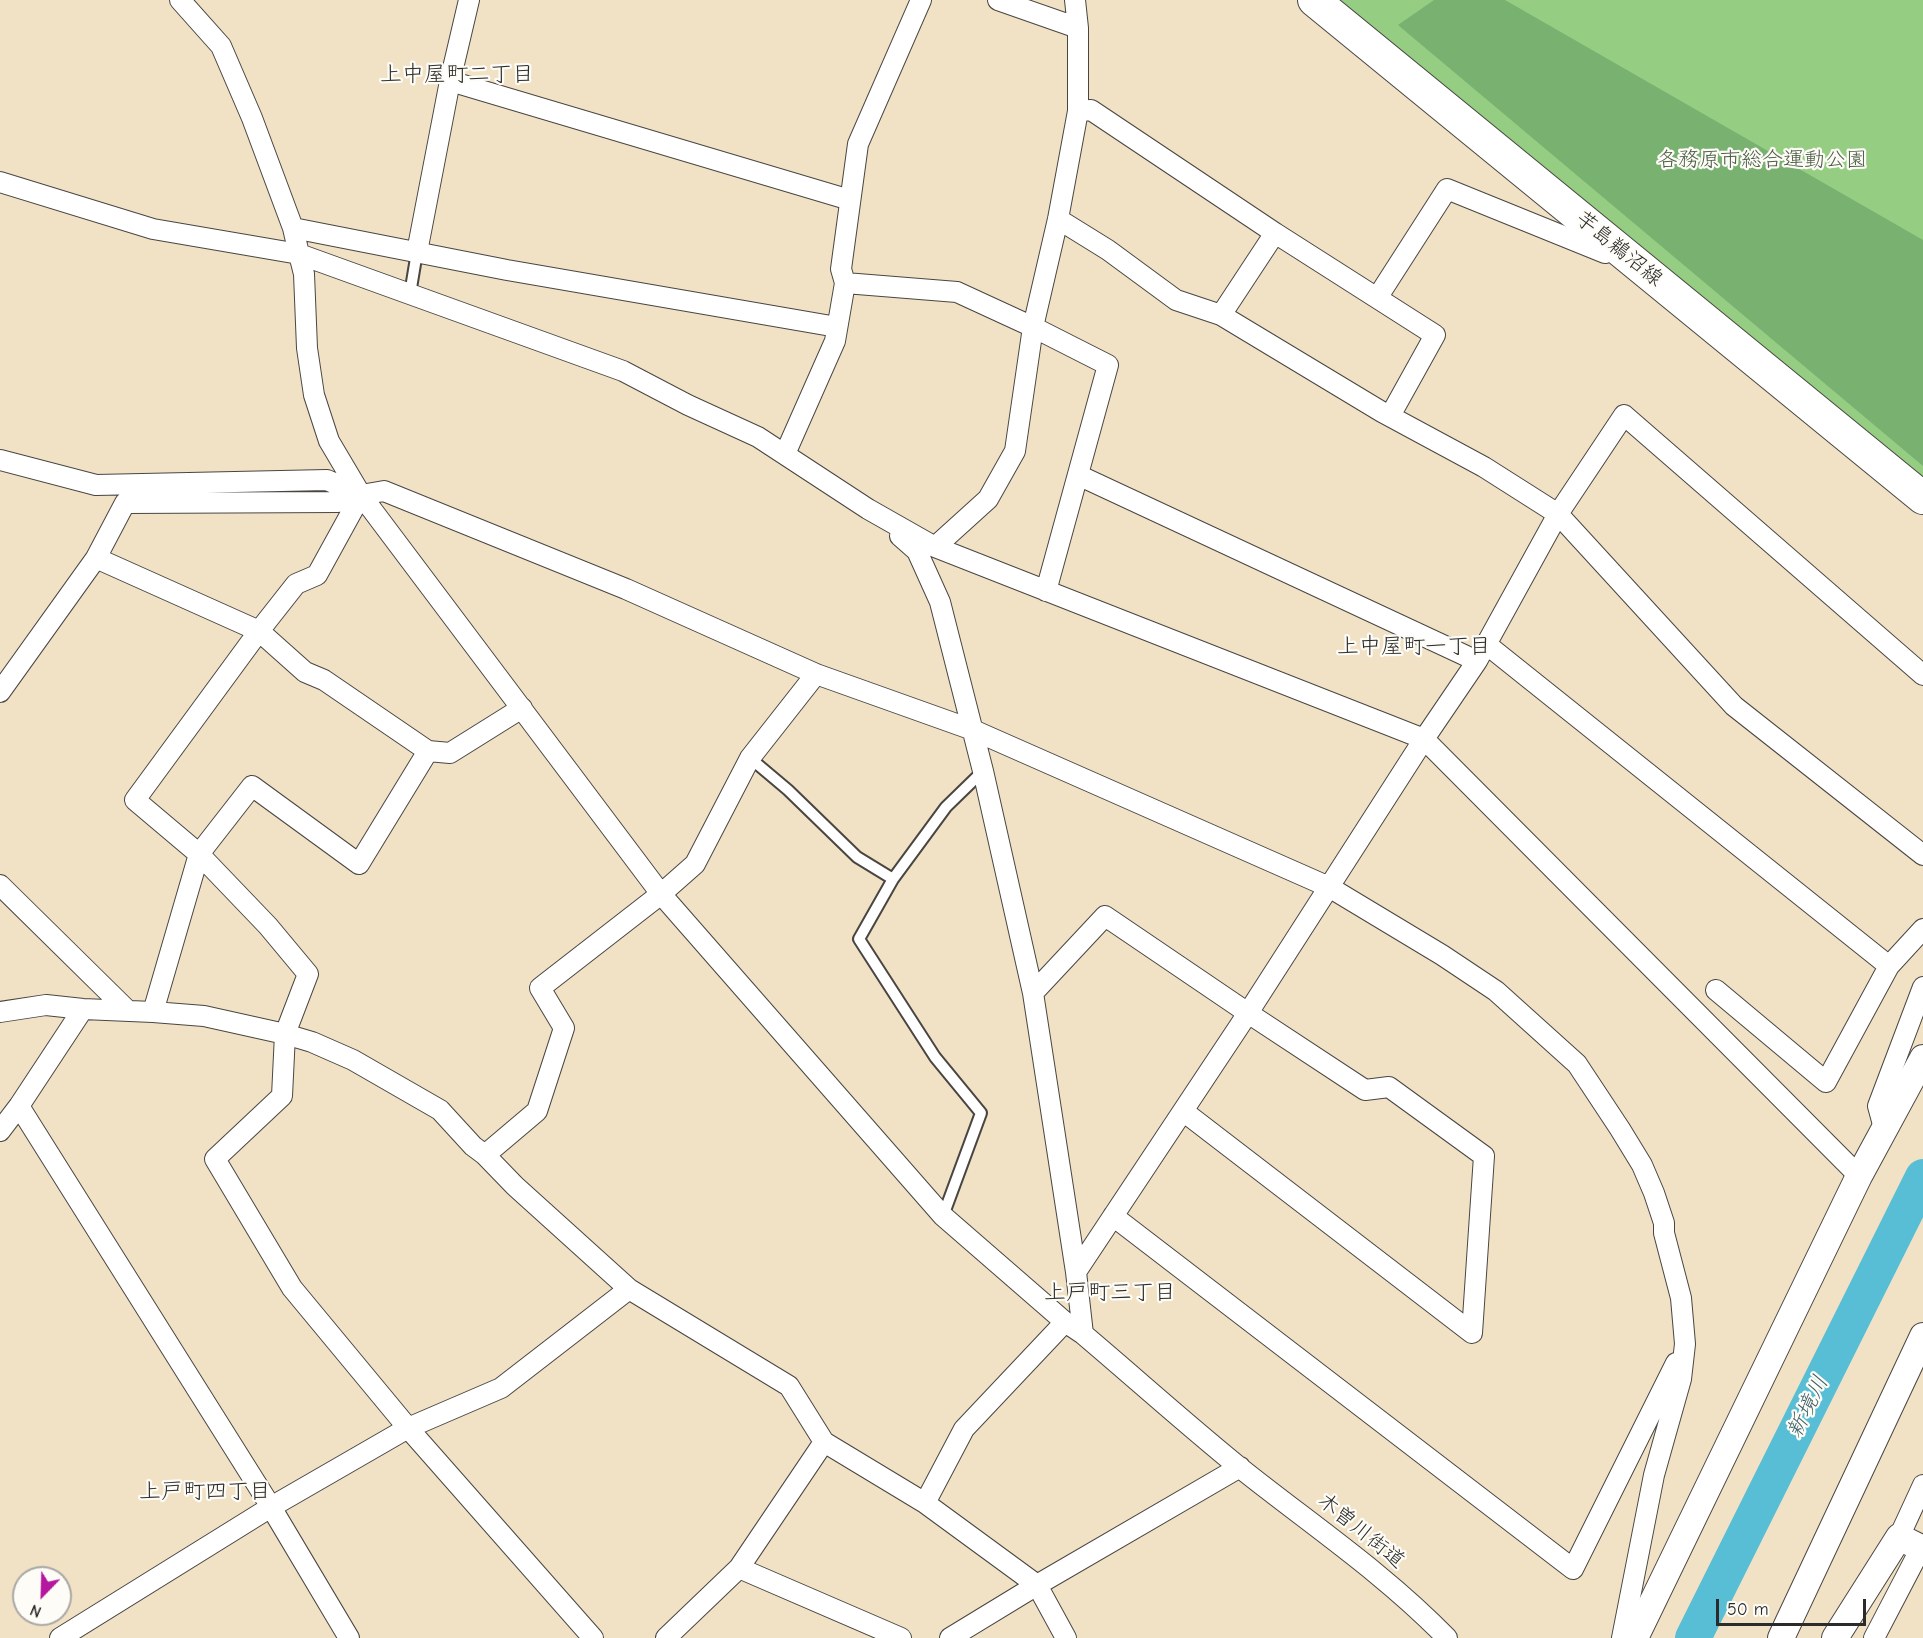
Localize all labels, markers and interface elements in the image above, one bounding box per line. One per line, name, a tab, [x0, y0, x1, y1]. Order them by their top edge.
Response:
district label: 上中屋町二丁目	[380, 62, 534, 88]
park label: 各務原市総合運動公園	[1657, 147, 1867, 173]
street label: 芋島鵜沼線	[1570, 206, 1668, 292]
district label: 上中屋町一丁目	[1337, 634, 1491, 660]
district label: 上戸町三丁目	[1044, 1280, 1176, 1306]
water label: 新境川	[1782, 1372, 1834, 1442]
district label: 上戸町四丁目	[139, 1479, 271, 1505]
street label: 木曽川街道	[1312, 1488, 1410, 1574]
north arrow	[12, 1566, 72, 1626]
scale bar	[1719, 1587, 1869, 1625]
text: 50 m	[1727, 1599, 1769, 1620]
text: N	[27, 1600, 44, 1621]

